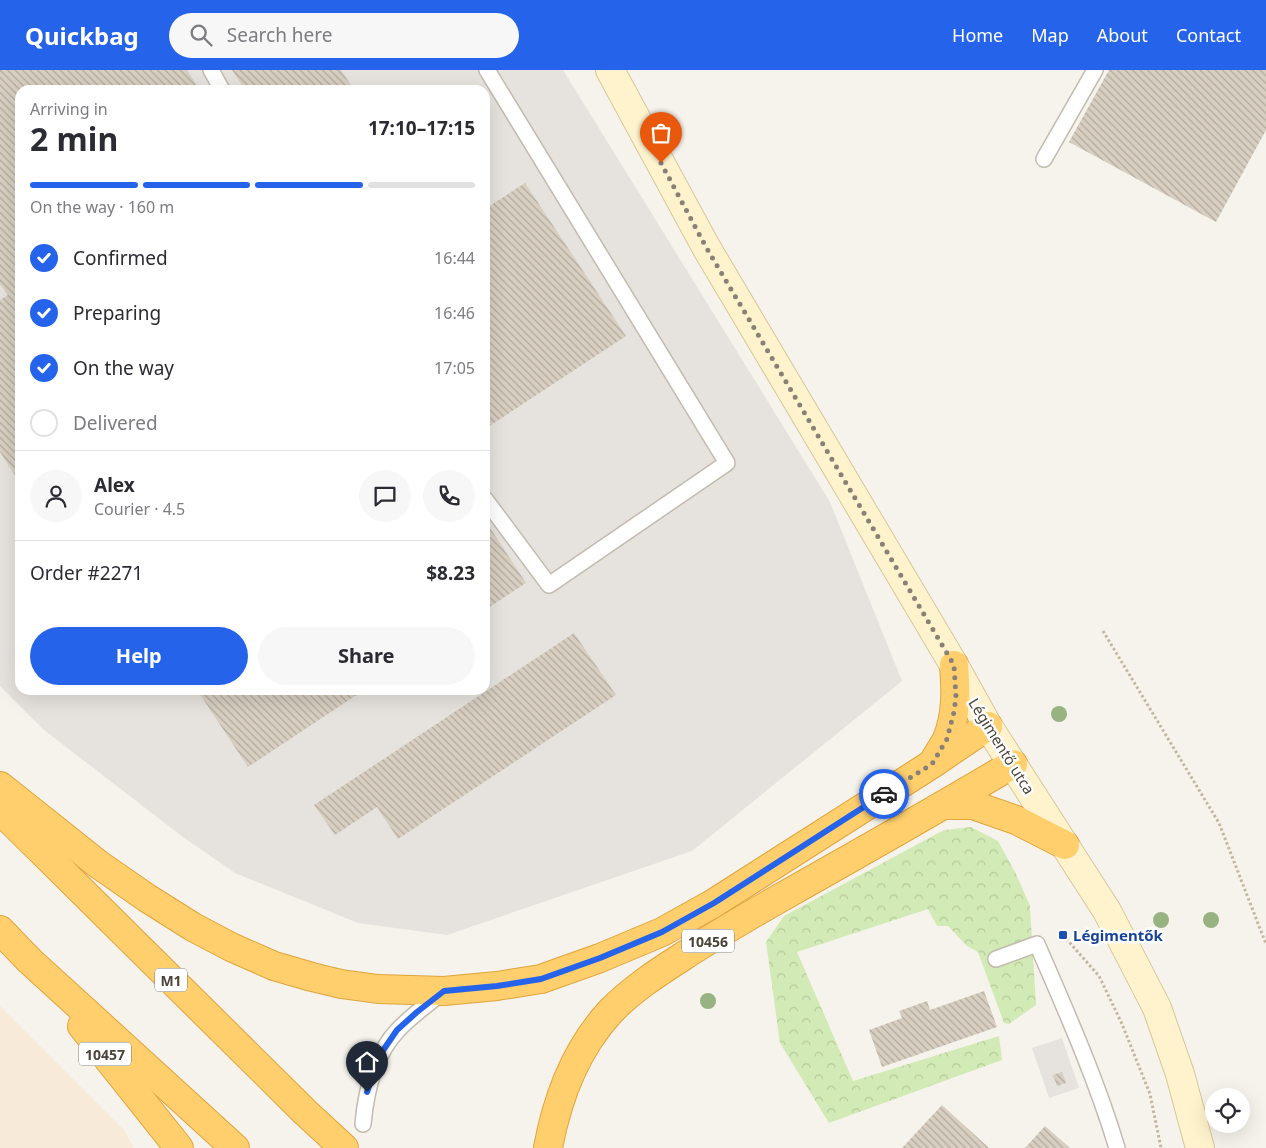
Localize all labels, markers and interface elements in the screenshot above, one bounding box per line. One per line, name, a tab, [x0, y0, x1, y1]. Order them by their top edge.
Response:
search box	[169, 13, 519, 58]
text: Quickbag	[25, 19, 139, 52]
icon: search	[187, 21, 215, 49]
text: Search here	[227, 22, 332, 48]
text: Home	[952, 23, 1003, 47]
text: Map	[1031, 23, 1069, 47]
text: About	[1097, 23, 1148, 47]
text: Contact	[1176, 23, 1241, 47]
text: Arriving in	[30, 98, 108, 120]
pin	[640, 112, 682, 163]
text: 17:10–17:15	[368, 115, 475, 141]
text: 2 min	[30, 117, 118, 160]
icon: bag	[647, 119, 675, 147]
text: On the way · 160 m	[30, 196, 174, 218]
icon: check	[30, 244, 58, 272]
text: Confirmed	[73, 245, 168, 271]
text: 16:44	[434, 247, 475, 269]
icon: check	[30, 299, 58, 327]
text: Preparing	[73, 300, 161, 326]
text: 16:46	[434, 302, 475, 324]
icon: check	[30, 354, 58, 382]
text: On the way	[73, 355, 174, 381]
text: 17:05	[434, 357, 475, 379]
text: Delivered	[73, 410, 158, 436]
button: person	[30, 470, 82, 522]
button: chat	[359, 470, 411, 522]
button: phone	[423, 470, 475, 522]
text: Alex	[94, 472, 135, 498]
text: Courier · 4.5	[94, 498, 185, 520]
text: Order #2271	[30, 560, 143, 586]
text: $8.23	[426, 560, 475, 586]
button: Help	[30, 627, 248, 685]
button: Share	[258, 627, 475, 685]
street label: Légimentő utca	[964, 694, 1040, 798]
courier	[859, 769, 909, 819]
icon: car	[870, 780, 898, 808]
place label: Légimentők	[1073, 925, 1164, 945]
road number: 10456	[682, 929, 734, 952]
marker: Légimentők	[1057, 929, 1069, 941]
road number: M1	[155, 968, 187, 992]
pin	[346, 1041, 388, 1092]
road number: 10457	[79, 1042, 131, 1066]
icon: home	[353, 1048, 381, 1076]
map controls	[1205, 1088, 1250, 1133]
button: locate	[1205, 1088, 1250, 1133]

